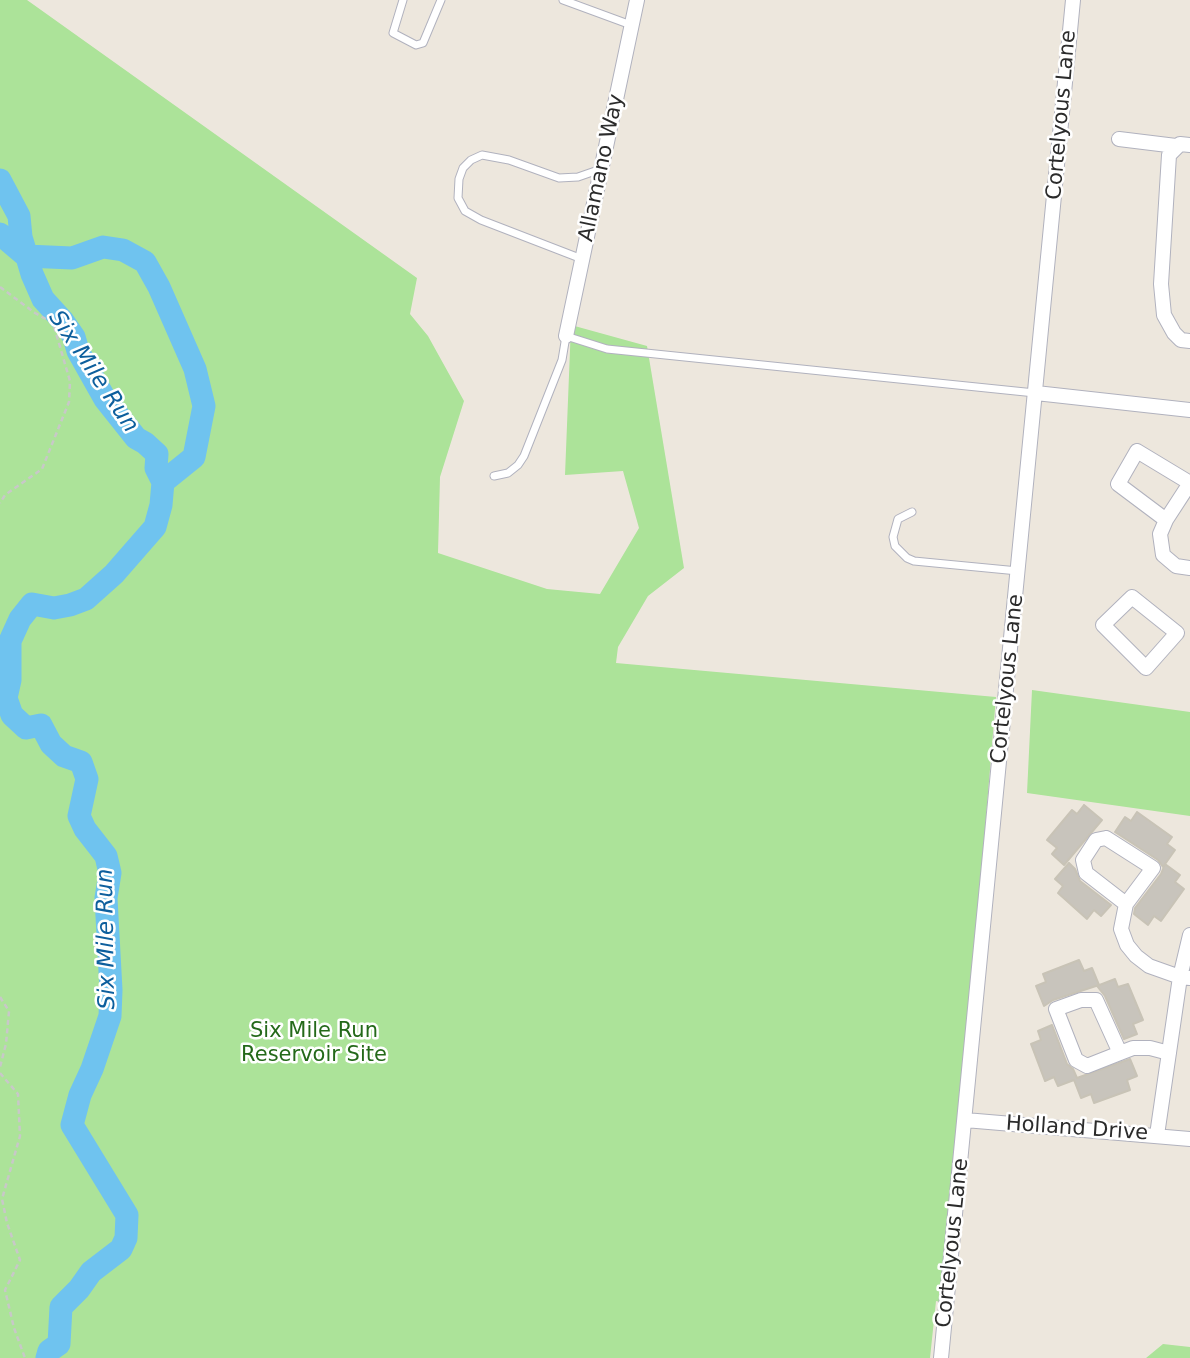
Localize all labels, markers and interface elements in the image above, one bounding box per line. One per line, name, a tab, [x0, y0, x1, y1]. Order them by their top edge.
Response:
street label: Cortelyous Lane	[1042, 29, 1082, 201]
street label: Allamano Way	[574, 92, 630, 244]
water label: Six Mile Run	[42, 306, 144, 438]
street label: Cortelyous Lane	[987, 593, 1029, 765]
water label: Six Mile Run	[92, 868, 122, 1010]
park label: Six Mile Run Reservoir Site	[241, 1019, 387, 1069]
street label: Holland Drive	[1005, 1111, 1149, 1147]
street label: Cortelyous Lane	[932, 1157, 974, 1329]

